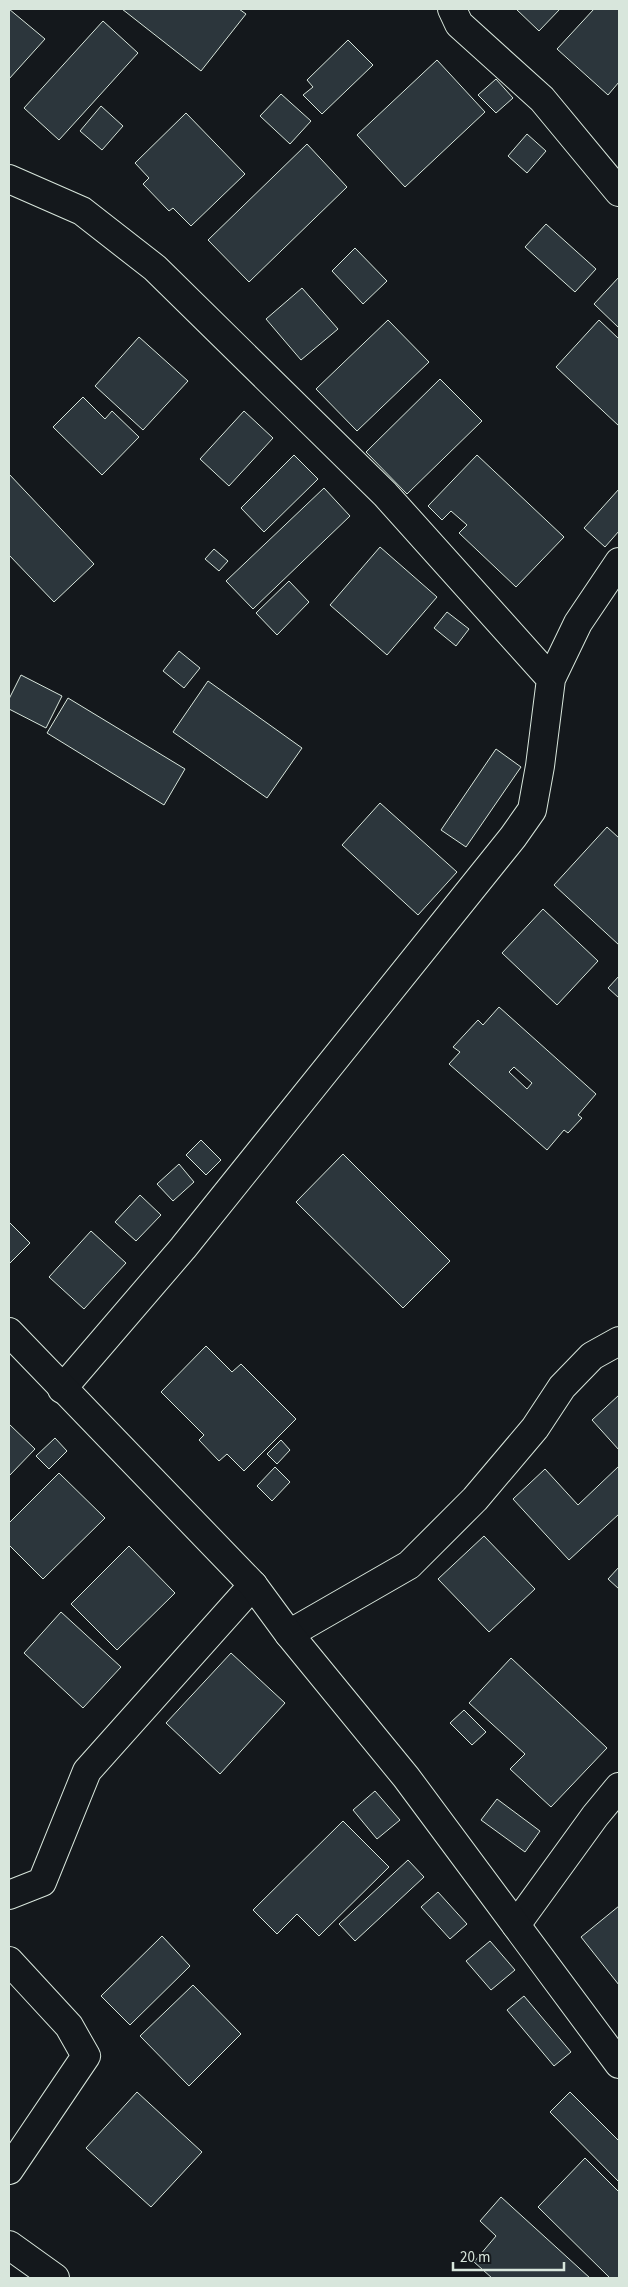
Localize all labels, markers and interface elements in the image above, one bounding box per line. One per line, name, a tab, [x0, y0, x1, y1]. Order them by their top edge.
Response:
scale bar	[453, 2240, 564, 2272]
text: 20 m	[460, 2247, 490, 2268]

